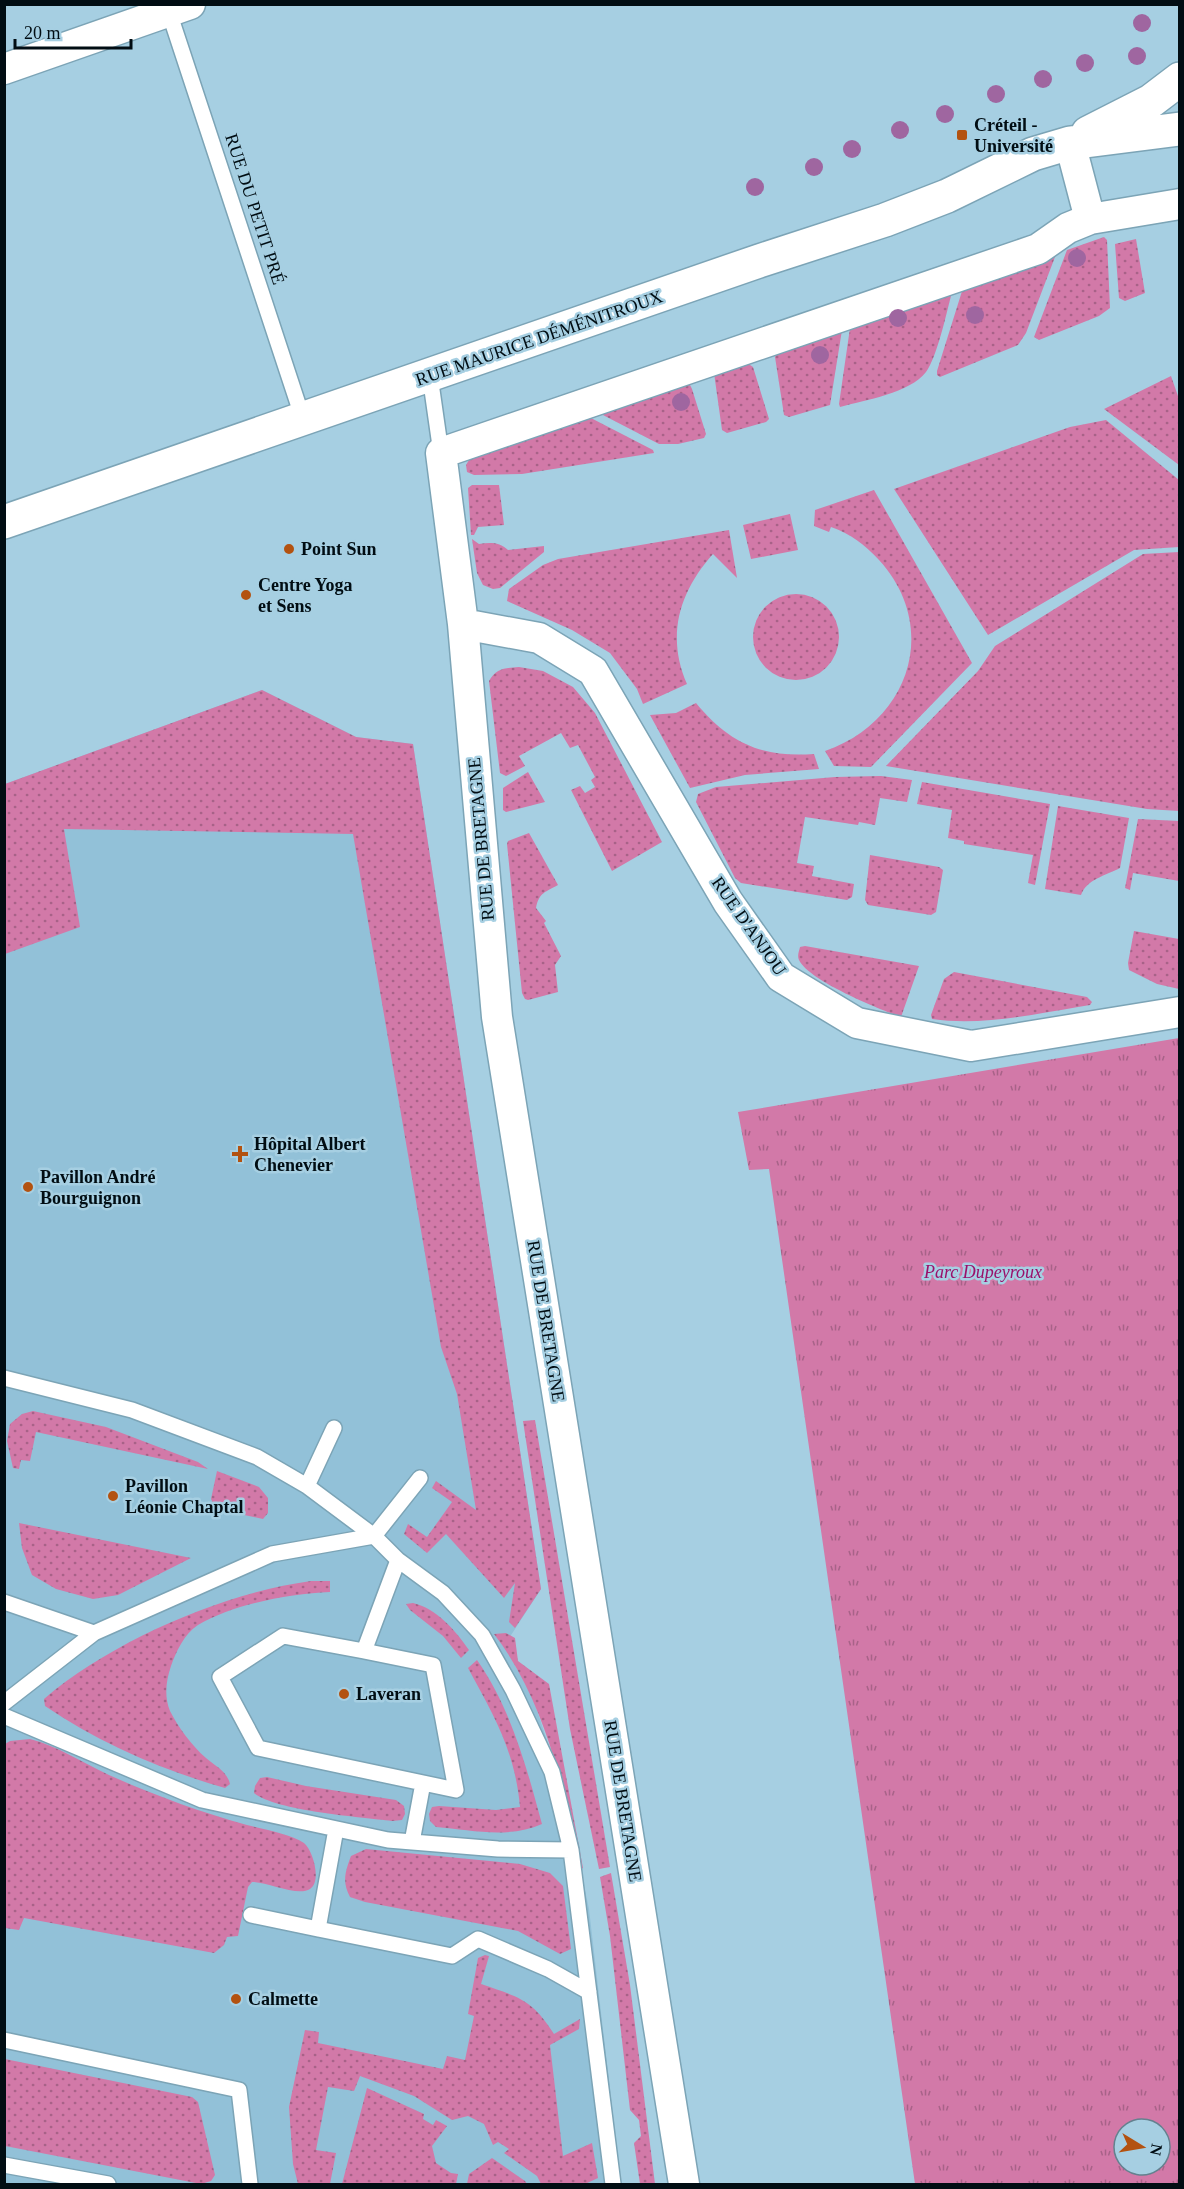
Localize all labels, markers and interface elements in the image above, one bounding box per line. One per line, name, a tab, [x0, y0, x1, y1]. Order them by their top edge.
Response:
scale bar	[15, 12, 130, 50]
text: 20 m	[24, 23, 61, 43]
place label: Créteil - Université	[974, 115, 1053, 156]
marker: Créteil - Université	[955, 128, 969, 142]
street label: RUE DU PETIT PRÉ	[221, 131, 290, 287]
street label: RUE MAURICE DÉMÉNITROUX	[413, 285, 665, 390]
place label: Point Sun	[301, 539, 377, 559]
marker: Point Sun	[282, 542, 296, 556]
place label: Centre Yoga et Sens	[258, 575, 352, 616]
marker: Centre Yoga et Sens	[239, 588, 253, 602]
street label: RUE DE BRETAGNE	[464, 757, 498, 921]
street label: RUE D'ANJOU	[708, 873, 790, 979]
place label: Hôpital Albert Chenevier	[254, 1134, 366, 1175]
marker: Hôpital Albert Chenevier	[231, 1145, 249, 1163]
place label: Pavillon André Bourguignon	[40, 1167, 156, 1208]
marker: Pavillon André Bourguignon	[21, 1180, 35, 1194]
street label: RUE DE BRETAGNE	[523, 1239, 569, 1403]
park label: Parc Dupeyroux	[923, 1262, 1042, 1282]
place label: Pavillon Léonie Chaptal	[125, 1476, 244, 1517]
marker: Pavillon Léonie Chaptal	[106, 1489, 120, 1503]
place label: Laveran	[356, 1684, 421, 1704]
marker: Laveran	[337, 1687, 351, 1701]
street label: RUE DE BRETAGNE	[600, 1719, 646, 1883]
place label: Calmette	[248, 1989, 318, 2009]
marker: Calmette	[229, 1992, 243, 2006]
north arrow	[1112, 2117, 1172, 2177]
text: N	[1147, 2142, 1166, 2157]

